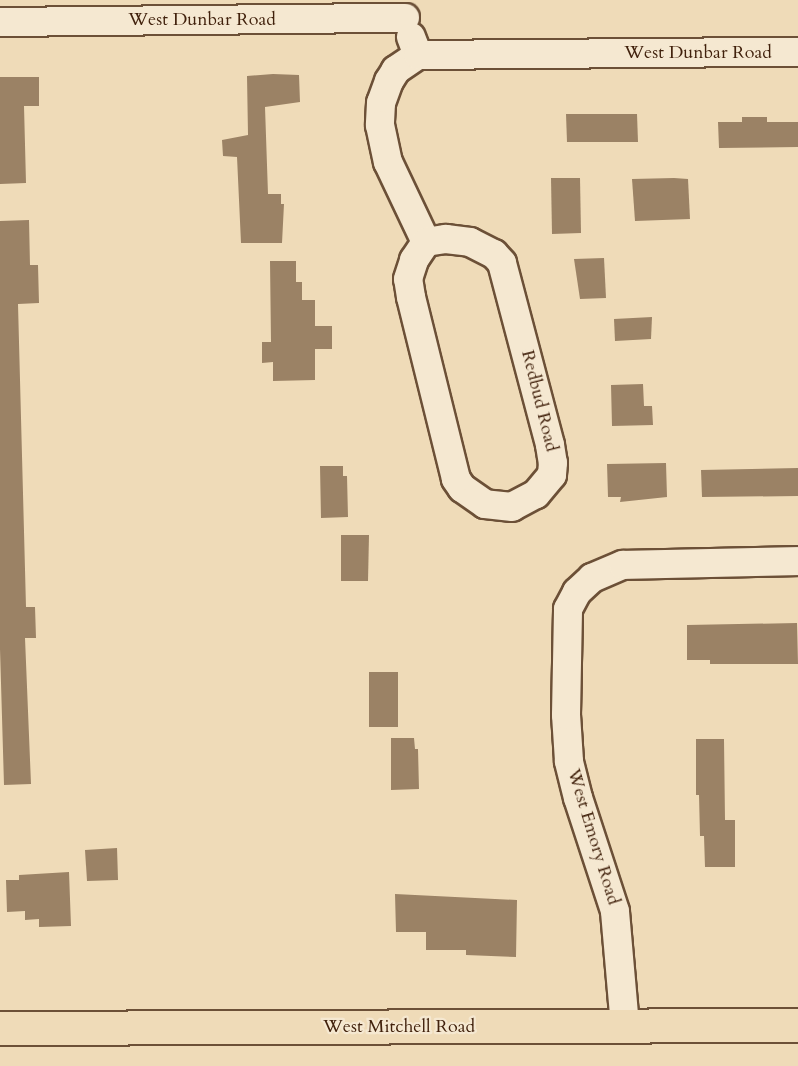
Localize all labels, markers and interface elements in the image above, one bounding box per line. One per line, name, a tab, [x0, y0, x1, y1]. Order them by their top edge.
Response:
street label: West Dunbar Road	[128, 9, 276, 31]
street label: West Dunbar Road	[624, 42, 772, 64]
street label: Redbud Road	[516, 348, 562, 454]
street label: West Emory Road	[562, 766, 624, 908]
street label: West Mitchell Road	[323, 1016, 475, 1038]

